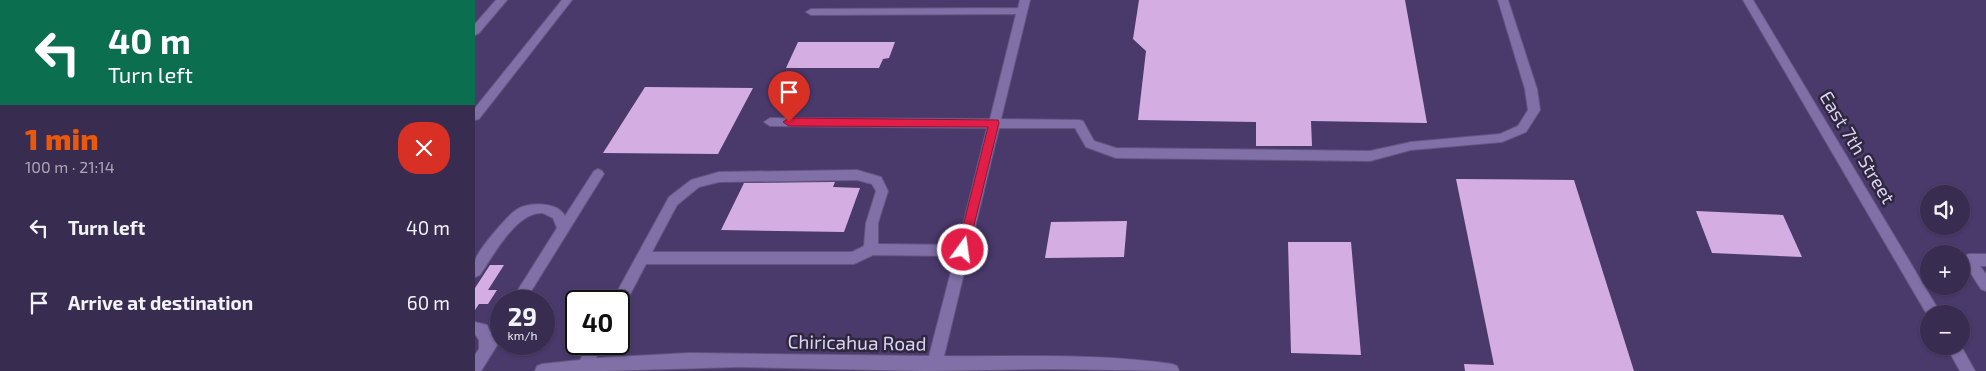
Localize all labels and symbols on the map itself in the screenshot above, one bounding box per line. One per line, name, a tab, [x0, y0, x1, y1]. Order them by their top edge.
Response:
pin	[768, 71, 810, 122]
street label: East 7th Street	[1815, 87, 1901, 207]
position arrow	[936, 223, 988, 275]
speed limit sign: 40	[565, 290, 630, 355]
street label: Chiricahua Road	[787, 329, 927, 355]

